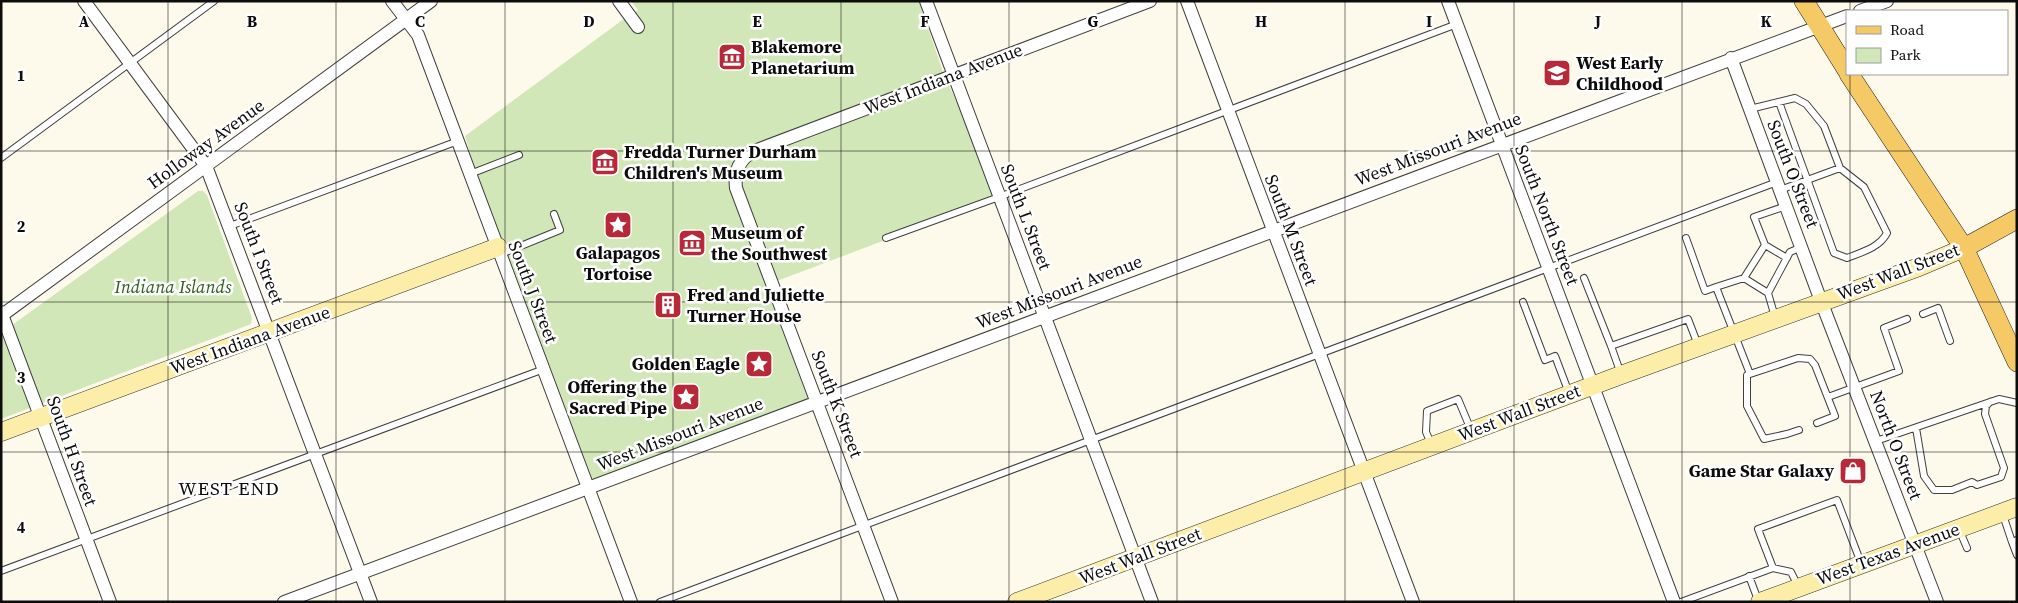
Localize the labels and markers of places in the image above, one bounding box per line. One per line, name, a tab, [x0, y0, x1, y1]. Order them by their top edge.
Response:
place label: Blakemore Planetarium	[751, 34, 855, 80]
museum icon: Blakemore Planetarium	[717, 42, 747, 72]
place label: West Early Childhood	[1576, 50, 1664, 96]
school or university icon: West Early Childhood	[1542, 58, 1572, 88]
place label: Fredda Turner Durham Children's Museum	[624, 139, 817, 185]
museum icon: Fredda Turner Durham Children's Museum	[590, 147, 620, 177]
place icon: Galapagos Tortoise	[603, 210, 633, 240]
place label: Museum of the Southwest	[711, 220, 828, 266]
museum icon: Museum of the Southwest	[677, 228, 707, 258]
place label: Galapagos Tortoise	[576, 240, 660, 286]
place label: Fred and Juliette Turner House	[687, 282, 824, 328]
building icon: Fred and Juliette Turner House	[653, 290, 683, 320]
place icon: Golden Eagle	[744, 349, 774, 379]
place label: Golden Eagle	[632, 351, 740, 376]
place label: Offering the Sacred Pipe	[567, 374, 667, 420]
place icon: Offering the Sacred Pipe	[671, 382, 701, 412]
shop icon: Game Star Galaxy	[1838, 456, 1868, 486]
place label: Game Star Galaxy	[1689, 458, 1834, 483]

